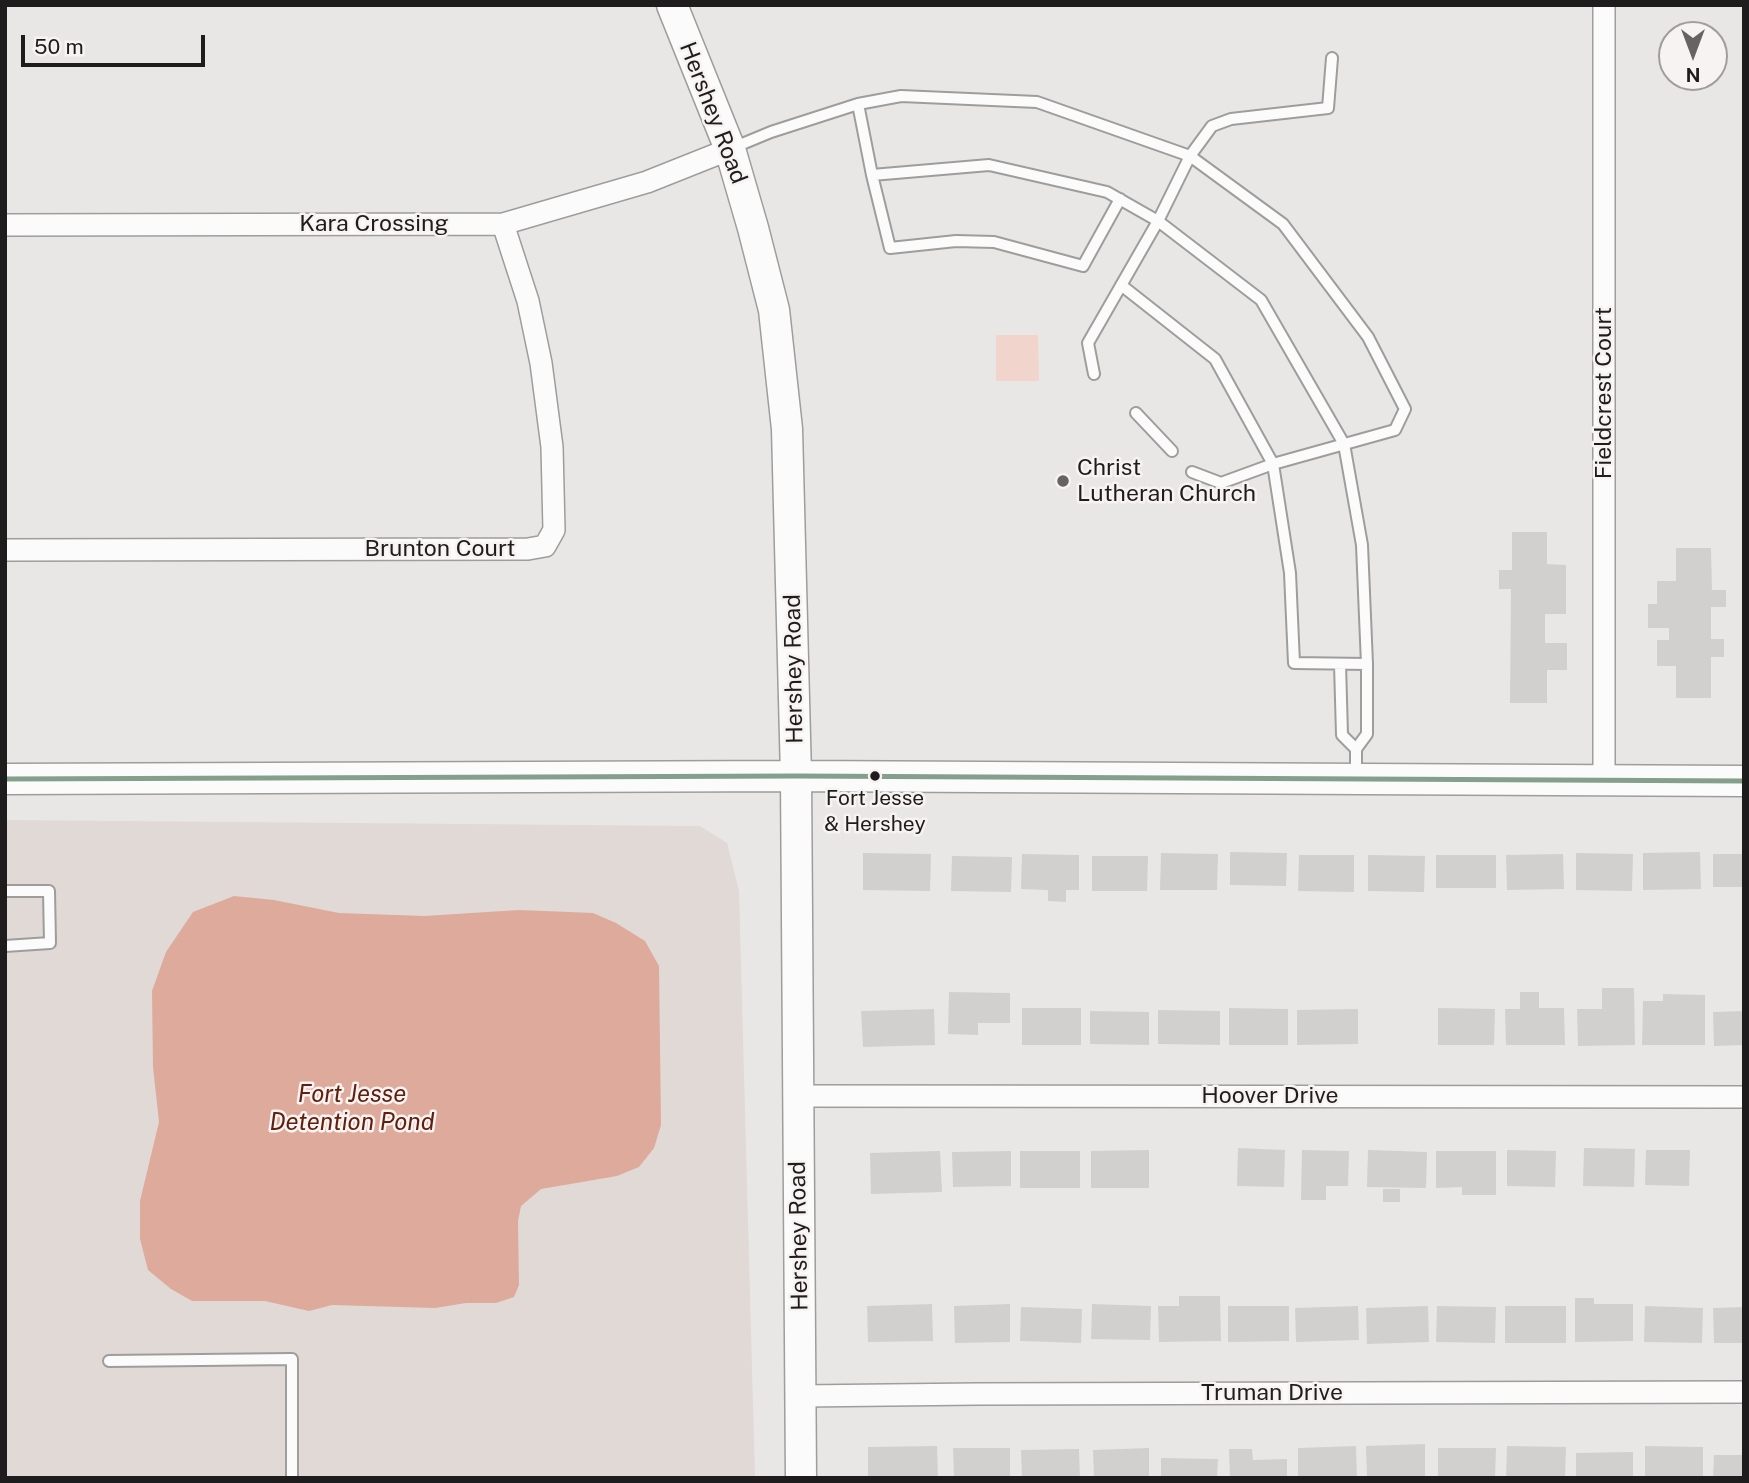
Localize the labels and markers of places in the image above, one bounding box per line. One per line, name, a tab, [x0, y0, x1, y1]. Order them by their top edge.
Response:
place label: Christ Lutheran Church	[1077, 454, 1256, 508]
marker: Christ Lutheran Church	[1055, 473, 1071, 489]
marker: Fort Jesse & Hershey	[868, 769, 882, 783]
place label: Fort Jesse & Hershey	[824, 786, 926, 836]

